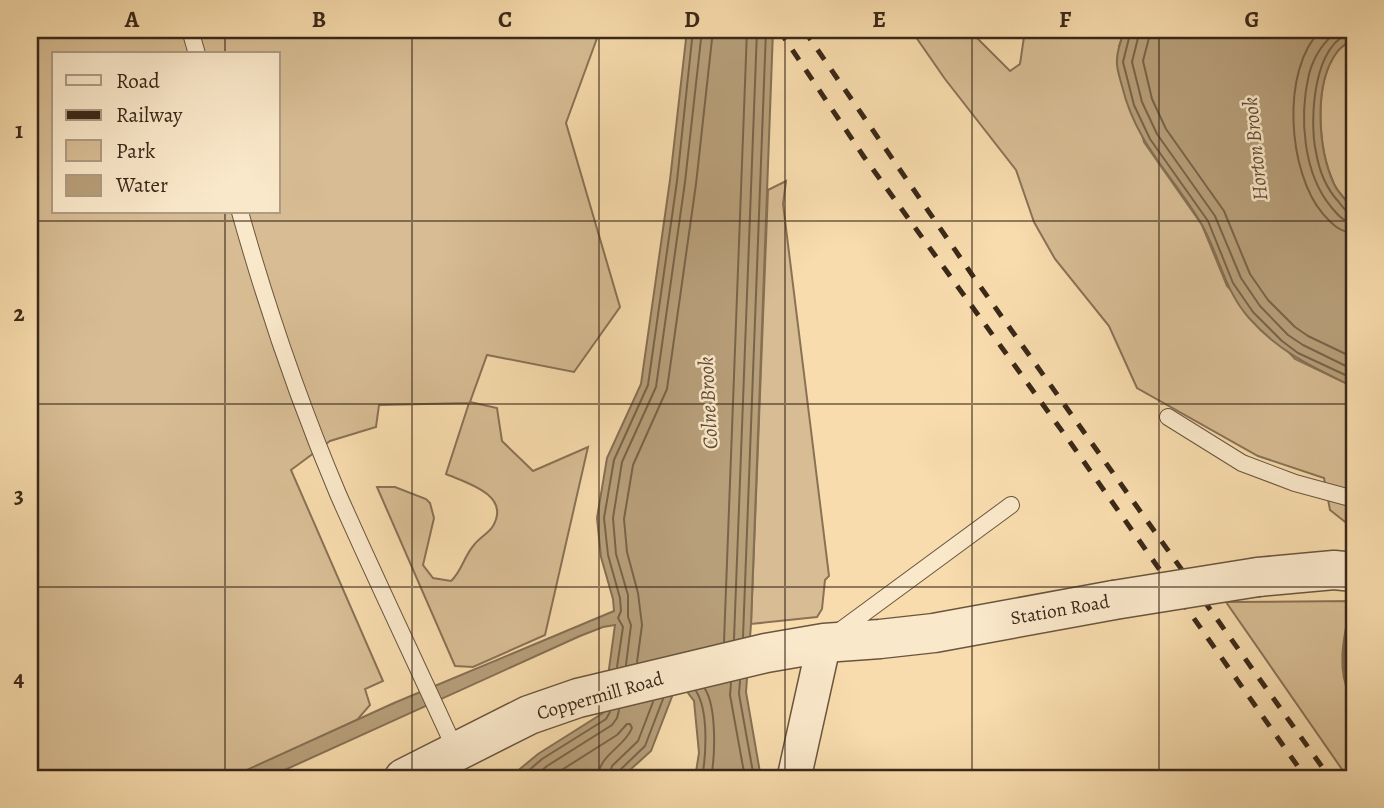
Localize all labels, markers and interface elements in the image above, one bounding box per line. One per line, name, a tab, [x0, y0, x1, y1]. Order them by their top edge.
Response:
text: A	[124, 4, 140, 35]
text: B	[312, 4, 326, 35]
text: C	[498, 4, 512, 35]
text: D	[684, 4, 700, 35]
text: E	[872, 4, 886, 35]
text: F	[1059, 4, 1072, 35]
text: G	[1244, 4, 1260, 35]
legend	[52, 52, 280, 214]
text: Road	[116, 67, 160, 95]
water label: Horton Brook	[1236, 96, 1274, 202]
text: Railway	[116, 101, 183, 129]
text: 1	[15, 115, 23, 146]
text: Park	[116, 137, 156, 165]
text: Water	[115, 171, 168, 199]
text: 2	[13, 298, 25, 329]
water label: Colne Brook	[692, 356, 724, 450]
text: 3	[14, 480, 24, 511]
street label: Station Road	[1008, 588, 1112, 631]
text: 4	[14, 663, 25, 694]
street label: Coppermill Road	[534, 665, 667, 726]

